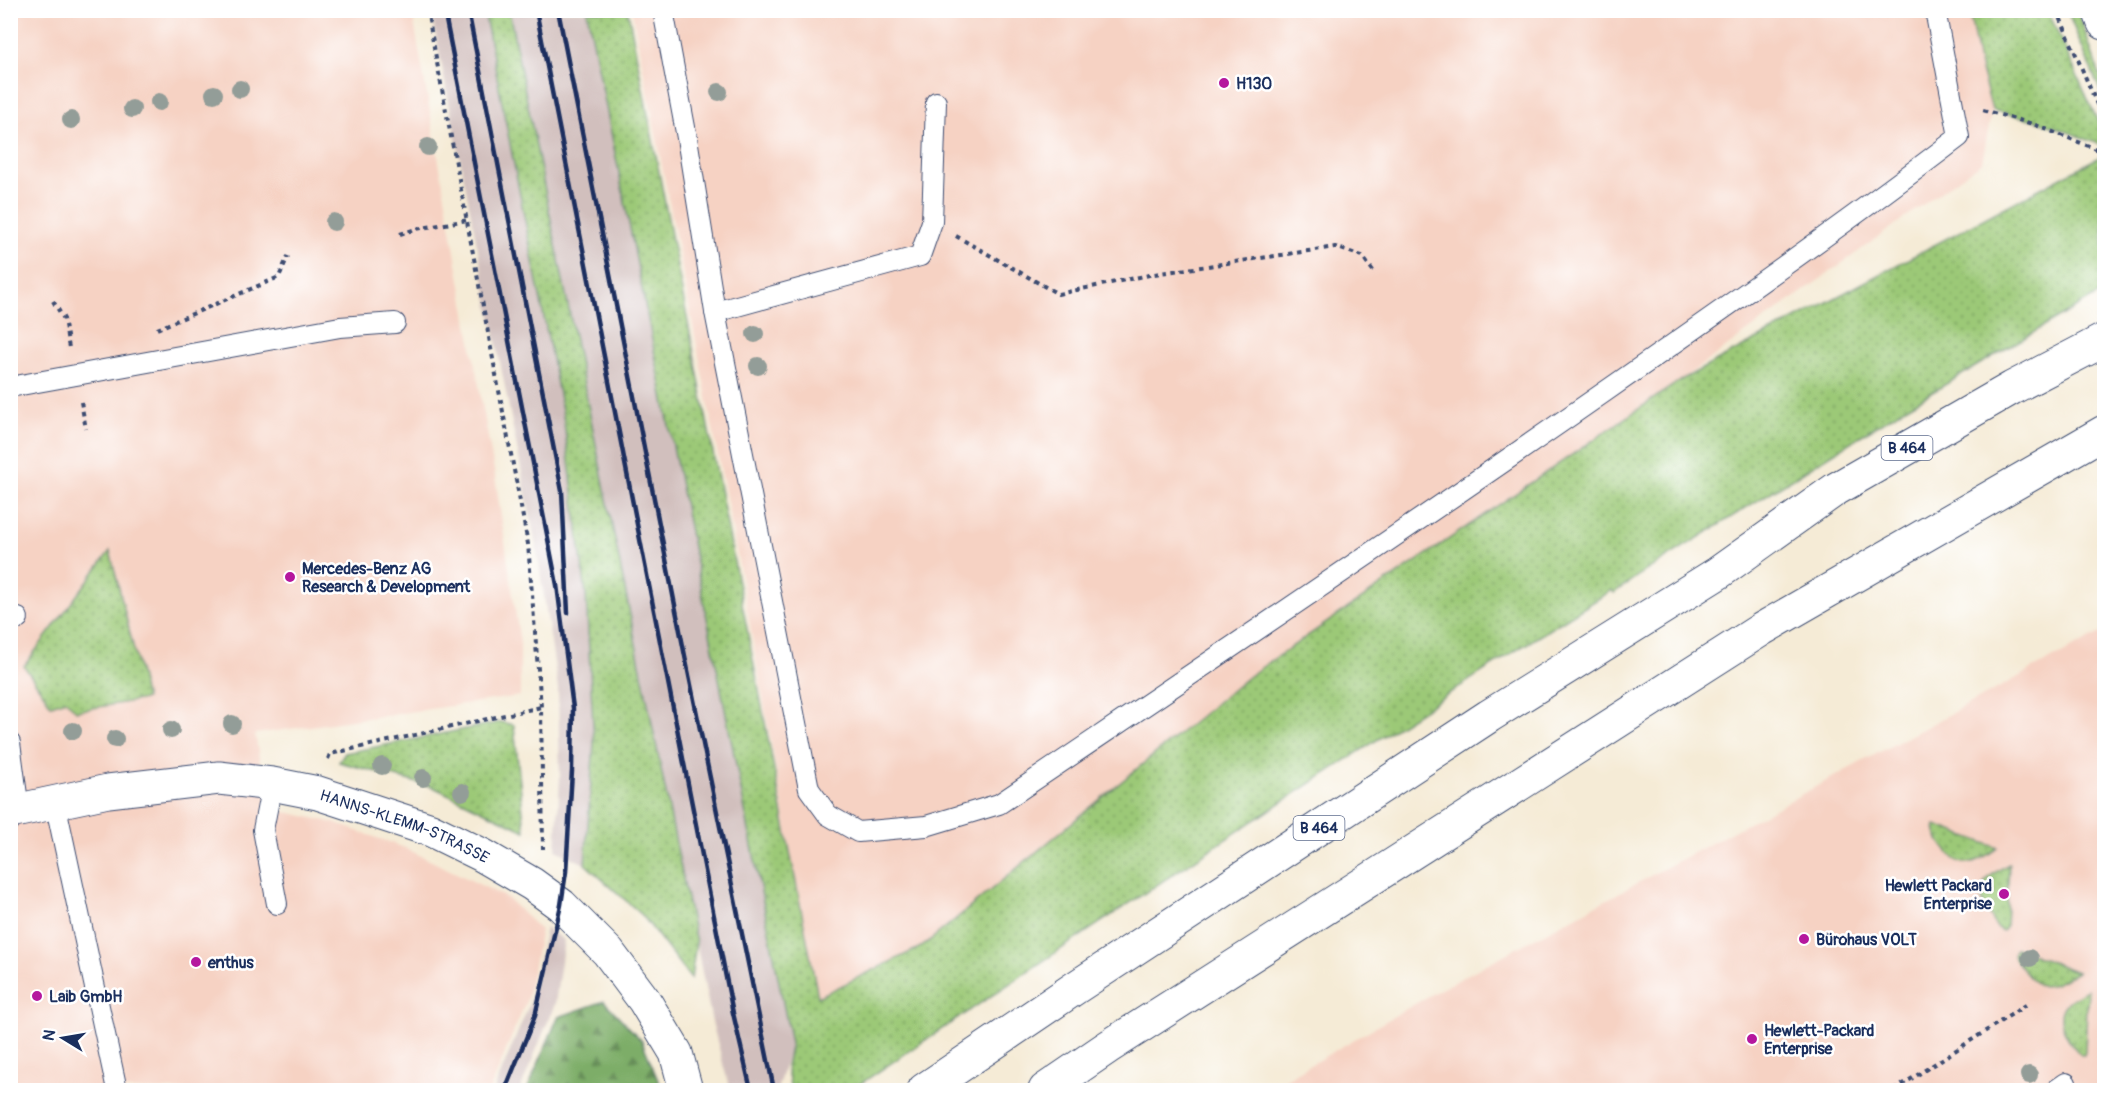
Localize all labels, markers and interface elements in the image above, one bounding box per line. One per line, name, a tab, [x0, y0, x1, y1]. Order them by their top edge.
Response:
place label: H130	[1236, 74, 1272, 94]
marker: H130	[1217, 76, 1231, 90]
road number: B 464	[1882, 436, 1932, 460]
place label: Mercedes-Benz AG Research & Development	[302, 559, 471, 597]
marker: Mercedes-Benz AG Research & Development	[283, 570, 297, 584]
street label: HANNS-KLEMM-STRASSE	[317, 785, 493, 868]
road number: B 464	[1294, 816, 1344, 840]
place label: Hewlett Packard Enterprise	[1885, 876, 1993, 914]
marker: Hewlett Packard Enterprise	[1997, 887, 2011, 901]
place label: Bürohaus VOLT	[1816, 930, 1917, 950]
marker: Bürohaus VOLT	[1797, 932, 1811, 946]
place label: enthus	[207, 953, 254, 973]
marker: enthus	[189, 955, 203, 969]
place label: Laib GmbH	[49, 987, 122, 1007]
marker: Laib GmbH	[30, 989, 44, 1003]
north arrow	[33, 1008, 93, 1068]
place label: Hewlett-Packard Enterprise	[1764, 1021, 1875, 1059]
text: N	[38, 1028, 60, 1043]
marker: Hewlett-Packard Enterprise	[1745, 1032, 1759, 1046]

